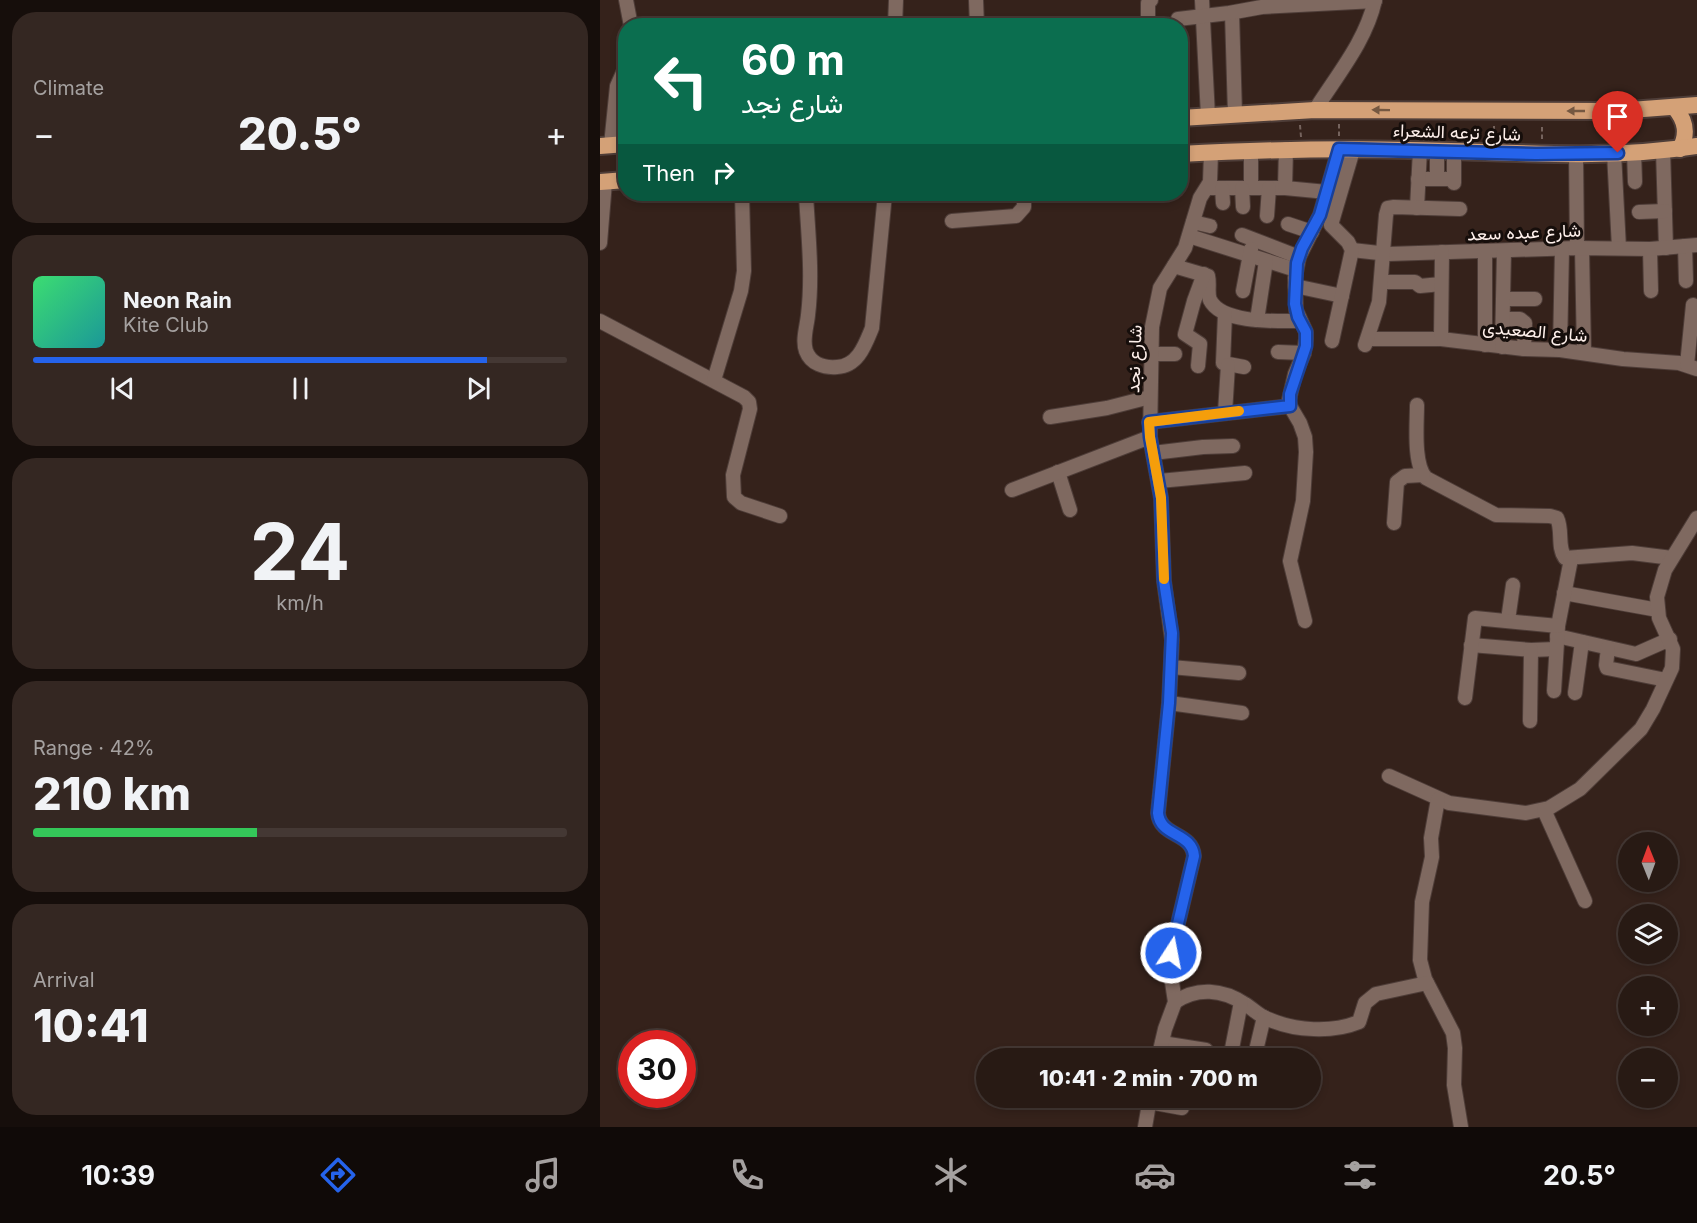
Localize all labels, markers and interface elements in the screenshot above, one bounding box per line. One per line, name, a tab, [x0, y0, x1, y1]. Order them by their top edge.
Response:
text: 60 m	[741, 34, 845, 85]
icon: left	[642, 42, 720, 120]
text: Climate	[33, 76, 104, 100]
text: شارع نجد	[741, 87, 843, 120]
pin	[1592, 91, 1643, 153]
icon: arrive	[1601, 100, 1634, 133]
one-way arrow	[1371, 105, 1390, 114]
text: 20.5°	[238, 106, 362, 161]
one-way arrow	[1566, 106, 1585, 116]
text: −	[33, 114, 55, 154]
text: +	[545, 114, 567, 154]
street label: شارع ترعه الشعراء	[1393, 119, 1521, 147]
icon: right	[707, 156, 740, 189]
text: Then	[642, 160, 695, 186]
street label: شارع عبده سعد	[1467, 220, 1581, 246]
text: Neon Rain	[123, 287, 232, 313]
text: Kite Club	[123, 313, 209, 337]
street label: شارع الصعيدى	[1482, 316, 1588, 348]
street label: شارع نجد	[1122, 325, 1148, 394]
icon: previous	[106, 372, 139, 405]
icon: pause	[284, 372, 317, 405]
icon: next	[462, 372, 495, 405]
text: 24	[250, 504, 350, 599]
text: km/h	[276, 591, 324, 615]
text: Range · 42%	[33, 736, 155, 760]
text: 210 km	[33, 766, 191, 821]
north arrow	[1618, 832, 1678, 892]
map controls	[1618, 832, 1678, 1108]
button: layers	[1618, 904, 1678, 964]
position arrow	[1139, 921, 1203, 985]
text: Arrival	[33, 968, 95, 992]
button: +	[1618, 976, 1678, 1036]
text: 10:41	[33, 998, 149, 1053]
speed limit sign: 30	[618, 1030, 696, 1108]
button: −	[1618, 1048, 1678, 1108]
text: 10:41 · 2 min · 700 m	[1039, 1065, 1258, 1091]
icon: directions	[317, 1154, 359, 1196]
icon: music	[522, 1154, 564, 1196]
icon: phone	[726, 1154, 768, 1196]
icon: climate	[930, 1154, 972, 1196]
icon: car	[1134, 1154, 1176, 1196]
icon: filters	[1339, 1154, 1381, 1196]
text: 10:39	[81, 1159, 155, 1192]
text: 20.5°	[1543, 1159, 1616, 1192]

